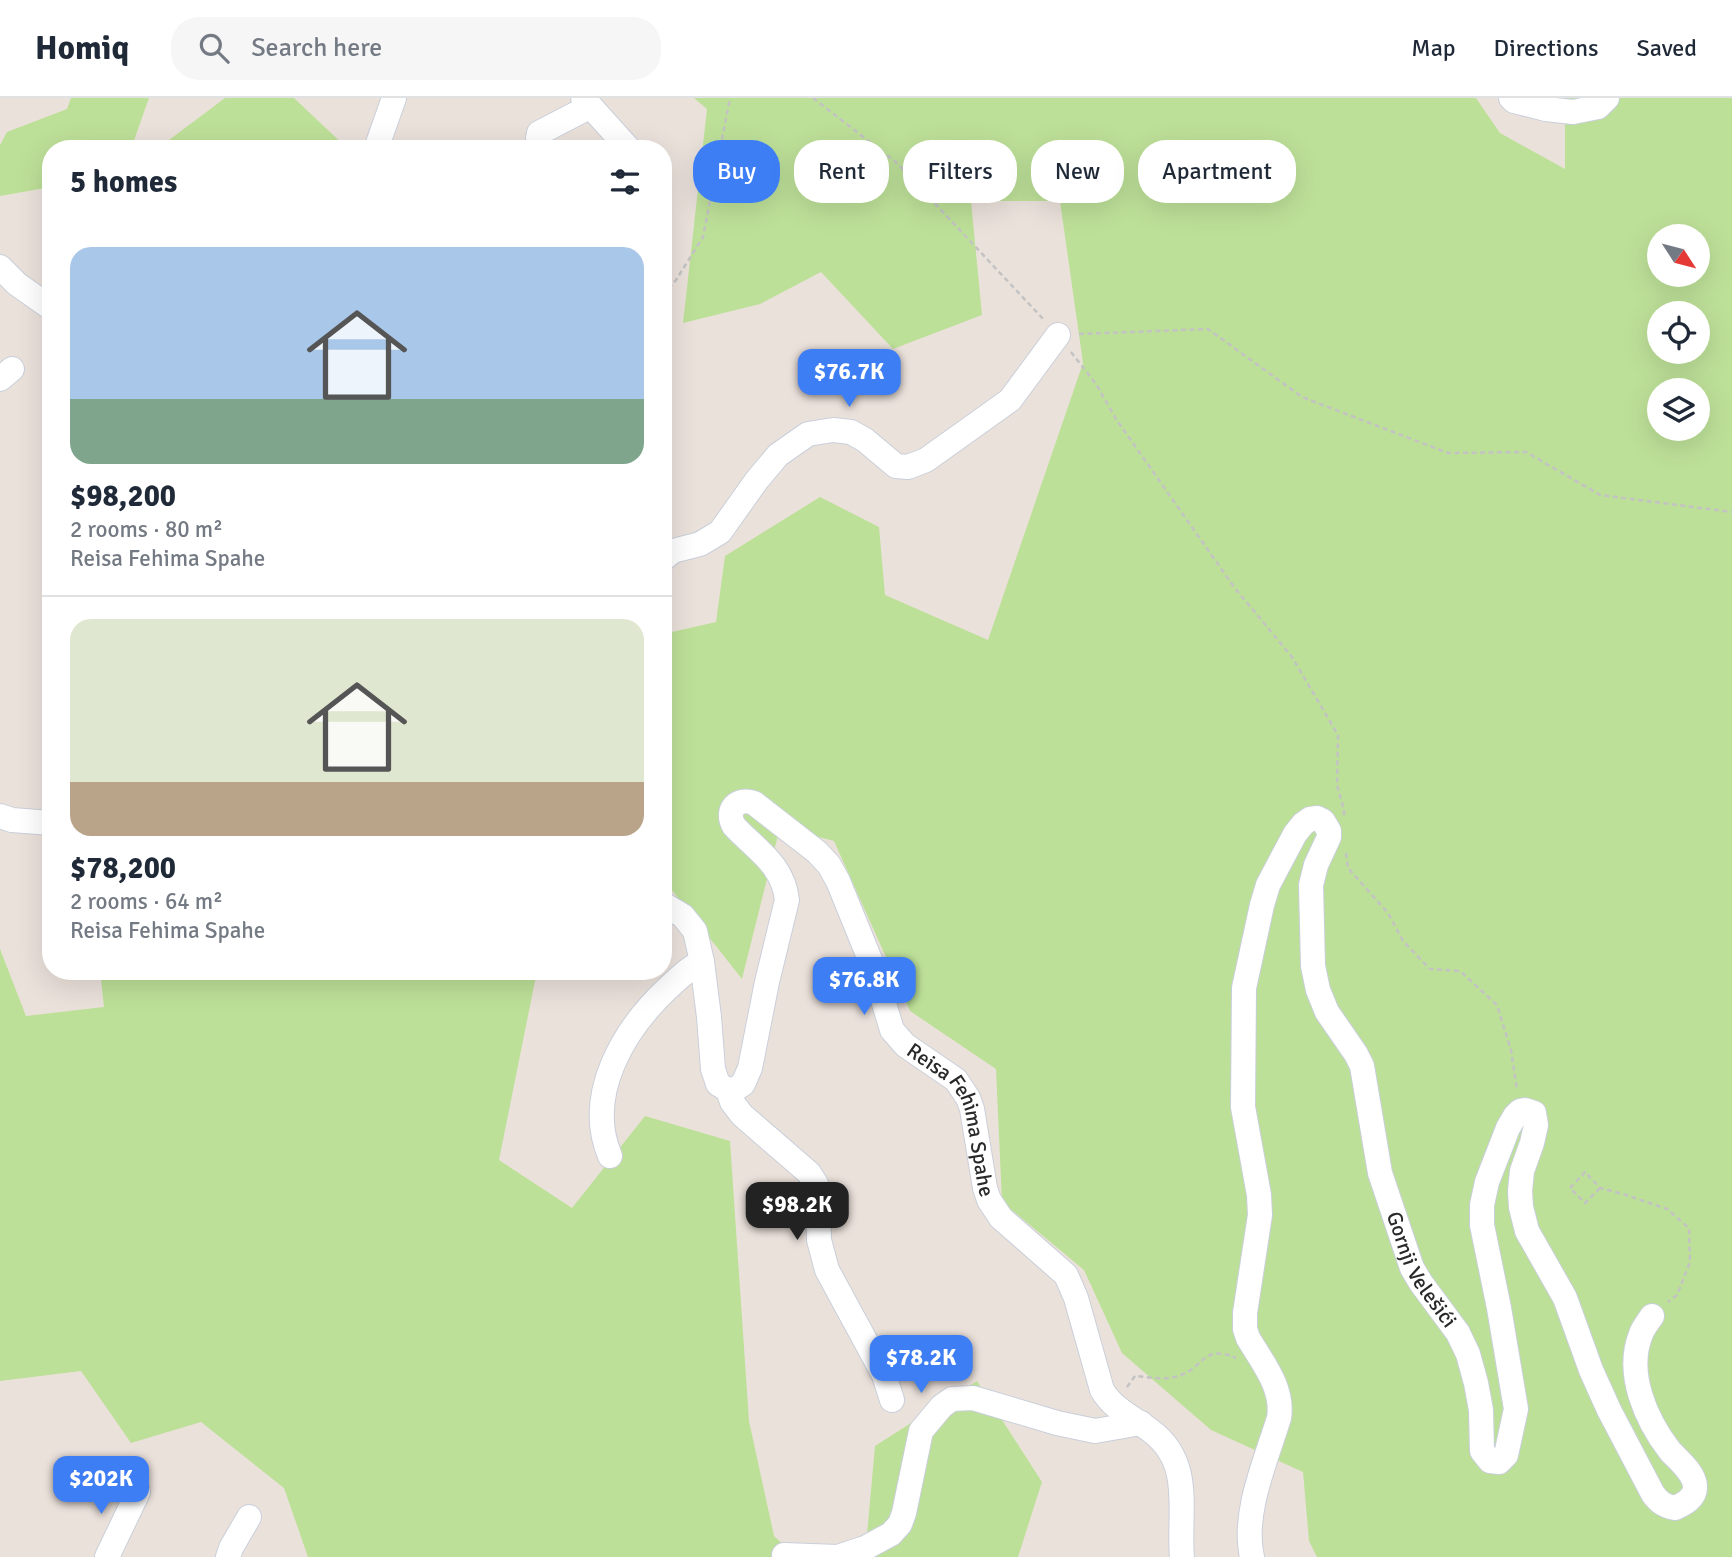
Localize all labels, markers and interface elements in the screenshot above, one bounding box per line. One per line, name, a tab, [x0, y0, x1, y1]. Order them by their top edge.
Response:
search box	[171, 17, 661, 80]
text: Homiq	[35, 28, 129, 69]
icon: search	[195, 29, 233, 67]
text: Search here	[251, 32, 382, 64]
text: Map	[1411, 33, 1456, 63]
text: Directions	[1494, 33, 1599, 63]
text: Saved	[1637, 33, 1697, 63]
chip: Buy	[693, 140, 780, 203]
chip: Rent	[794, 140, 889, 203]
chip: Filters	[903, 140, 1017, 203]
chip: New	[1031, 140, 1124, 203]
chip: Apartment	[1138, 140, 1296, 203]
icon: filters	[606, 163, 644, 201]
text: 5 homes	[70, 164, 177, 201]
north arrow	[1647, 224, 1710, 287]
map controls	[1647, 224, 1710, 441]
icon: home	[294, 292, 420, 418]
button: locate	[1647, 301, 1710, 364]
pin: $76.7K	[792, 350, 906, 409]
text: $76.7K	[814, 357, 884, 386]
button: layers	[1647, 378, 1710, 441]
text: $98,200	[70, 478, 176, 515]
text: 2 rooms · 80 m²	[70, 515, 223, 544]
text: Reisa Fehima Spahe	[70, 544, 265, 573]
icon: home	[294, 664, 420, 790]
text: $78,200	[70, 850, 176, 887]
text: 2 rooms · 64 m²	[70, 887, 223, 916]
text: Reisa Fehima Spahe	[70, 916, 265, 945]
pin: $76.8K	[807, 958, 921, 1017]
text: $76.8K	[829, 965, 899, 994]
street label: Reisa Fehima Spahe	[902, 1037, 1000, 1200]
pin: $98.2K	[740, 1182, 854, 1242]
text: $98.2K	[762, 1190, 832, 1219]
street label: Gornji Velešići	[1381, 1208, 1463, 1333]
pin: $78.2K	[864, 1336, 978, 1395]
text: $78.2K	[886, 1343, 956, 1372]
pin: $202K	[52, 1456, 150, 1516]
text: $202K	[69, 1464, 133, 1493]

